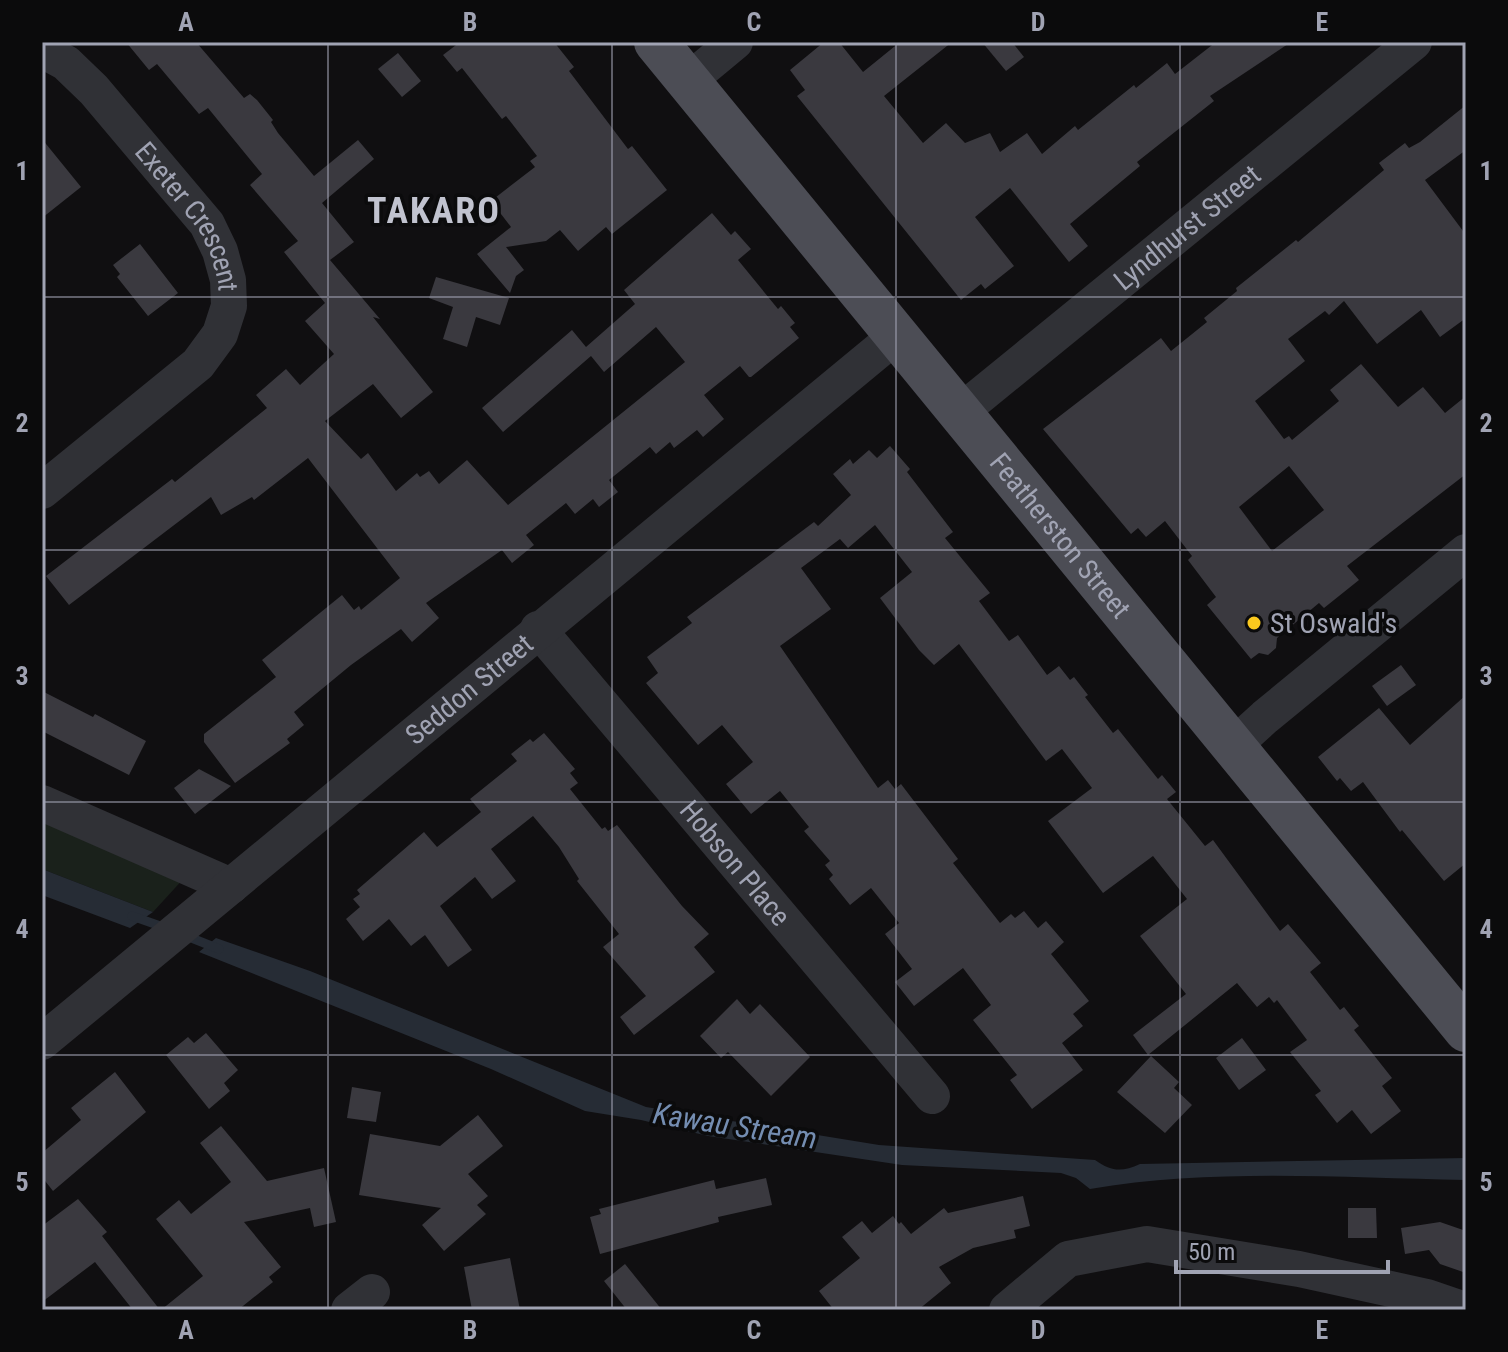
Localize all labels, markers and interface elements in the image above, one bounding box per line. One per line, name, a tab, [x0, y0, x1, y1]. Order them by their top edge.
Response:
text: A	[178, 7, 194, 37]
text: B	[463, 7, 477, 37]
text: C	[747, 7, 762, 37]
text: D	[1031, 7, 1045, 37]
text: E	[1316, 7, 1329, 37]
street label: Exeter Crescent	[128, 136, 244, 292]
text: 1	[15, 156, 29, 186]
text: 1	[1479, 156, 1493, 186]
street label: Lyndhurst Street	[1107, 158, 1267, 297]
district label: TAKARO	[367, 190, 501, 232]
text: 2	[15, 408, 29, 438]
text: 2	[1479, 408, 1493, 438]
street label: Featherston Street	[983, 446, 1137, 625]
place label: St Oswald's	[1270, 607, 1397, 640]
marker: St Oswald's	[1245, 614, 1263, 632]
street label: Seddon Street	[399, 627, 540, 752]
text: 3	[15, 661, 29, 691]
text: 3	[1479, 661, 1493, 691]
street label: Hobson Place	[673, 794, 797, 933]
text: 4	[15, 914, 29, 944]
text: 4	[1479, 914, 1493, 944]
water label: Kawau Stream	[651, 1095, 819, 1156]
text: 5	[15, 1167, 29, 1197]
text: 5	[1479, 1167, 1493, 1197]
scale bar	[1176, 1224, 1388, 1274]
text: 50 m	[1188, 1238, 1235, 1266]
text: A	[178, 1315, 194, 1345]
text: B	[463, 1315, 477, 1345]
text: C	[747, 1315, 762, 1345]
text: D	[1031, 1315, 1045, 1345]
text: E	[1316, 1315, 1329, 1345]

